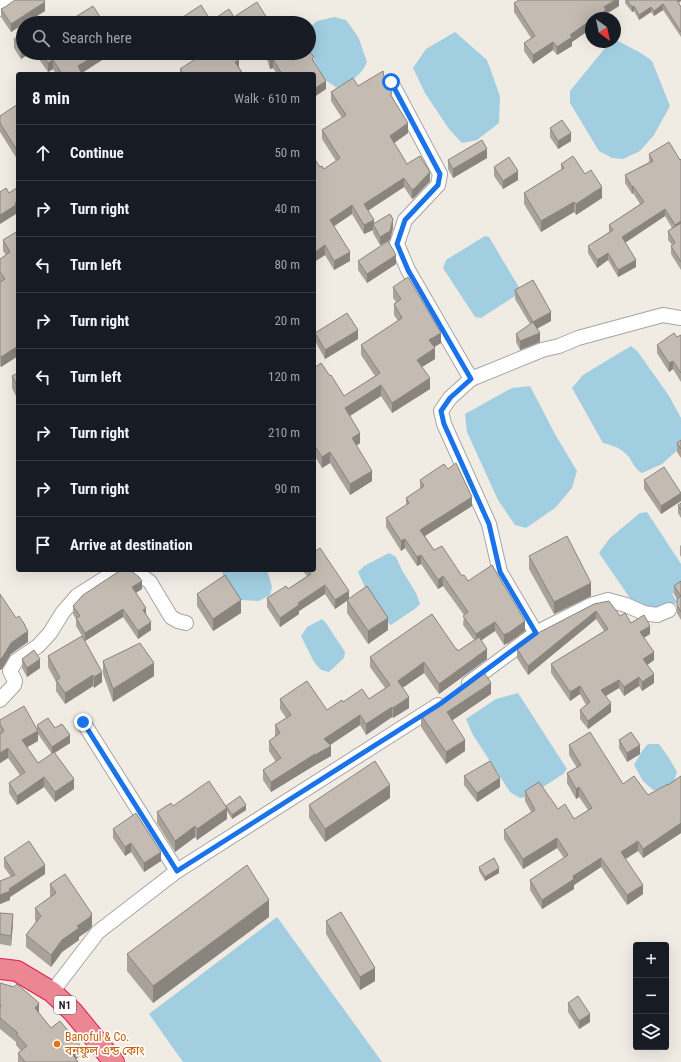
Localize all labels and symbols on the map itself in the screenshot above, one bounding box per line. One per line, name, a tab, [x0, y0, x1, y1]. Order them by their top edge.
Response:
north arrow	[585, 12, 621, 48]
route start	[382, 73, 400, 91]
route end	[74, 713, 92, 731]
road number: N1	[54, 996, 76, 1014]
place label: Banoful & Co. বনফুল এন্ড কোং	[64, 1030, 145, 1059]
marker: Banoful & Co. বনফুল এন্ড কোং	[52, 1039, 62, 1049]

